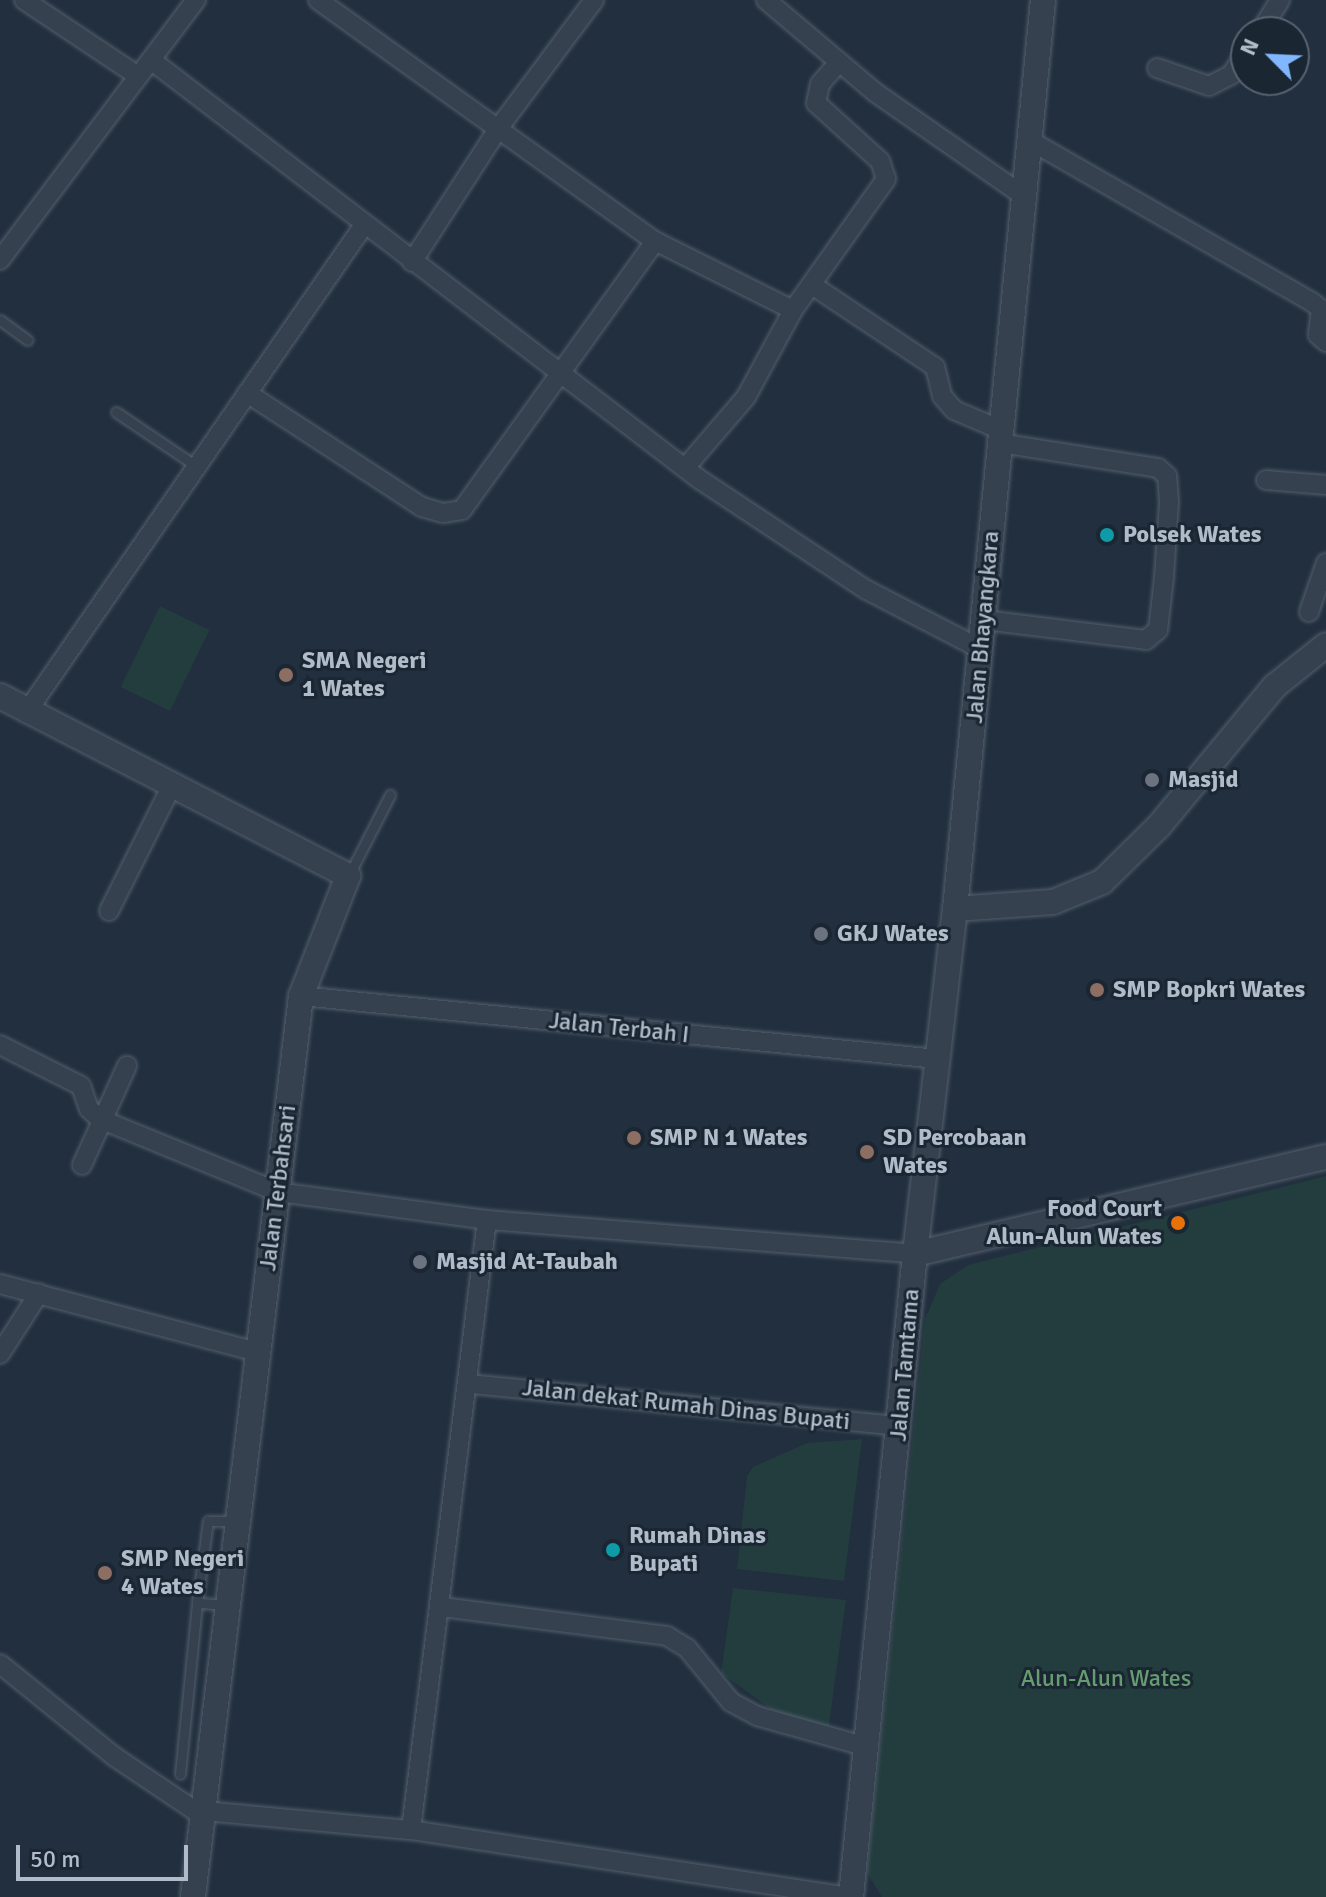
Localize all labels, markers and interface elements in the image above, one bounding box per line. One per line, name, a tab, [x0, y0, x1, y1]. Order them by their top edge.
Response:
north arrow	[1230, 16, 1310, 96]
text: N	[1234, 34, 1265, 59]
place label: Polsek Wates	[1123, 521, 1261, 549]
marker: Polsek Wates	[1098, 526, 1116, 544]
street label: Jalan Bhayangkara	[960, 529, 1006, 725]
place label: SMA Negeri 1 Wates	[302, 647, 426, 703]
marker: SMA Negeri 1 Wates	[277, 666, 295, 684]
place label: Masjid	[1168, 766, 1238, 794]
marker: Masjid	[1143, 771, 1161, 789]
place label: GKJ Wates	[837, 920, 949, 948]
marker: GKJ Wates	[812, 925, 830, 943]
place label: SMP Bopkri Wates	[1113, 976, 1305, 1004]
marker: SMP Bopkri Wates	[1088, 981, 1106, 999]
street label: Jalan Terbah I	[547, 1006, 691, 1050]
street label: Jalan Terbahsari	[254, 1103, 302, 1273]
place label: SMP N 1 Wates	[650, 1124, 807, 1152]
place label: SD Percobaan Wates	[883, 1124, 1027, 1180]
marker: SMP N 1 Wates	[625, 1129, 643, 1147]
marker: SD Percobaan Wates	[858, 1143, 876, 1161]
place label: Food Court Alun-Alun Wates	[986, 1195, 1162, 1251]
marker: Food Court Alun-Alun Wates	[1169, 1214, 1187, 1232]
place label: Masjid At-Taubah	[436, 1248, 618, 1276]
marker: Masjid At-Taubah	[411, 1253, 429, 1271]
street label: Jalan Tamtama	[884, 1287, 926, 1443]
street label: Jalan dekat Rumah Dinas Bupati	[521, 1373, 851, 1437]
place label: Rumah Dinas Bupati	[629, 1522, 766, 1578]
marker: Rumah Dinas Bupati	[604, 1541, 622, 1559]
place label: SMP Negeri 4 Wates	[121, 1545, 244, 1601]
marker: SMP Negeri 4 Wates	[96, 1564, 114, 1582]
park label: Alun-Alun Wates	[1021, 1665, 1191, 1693]
scale bar	[20, 1829, 192, 1879]
text: 50 m	[30, 1844, 80, 1874]

